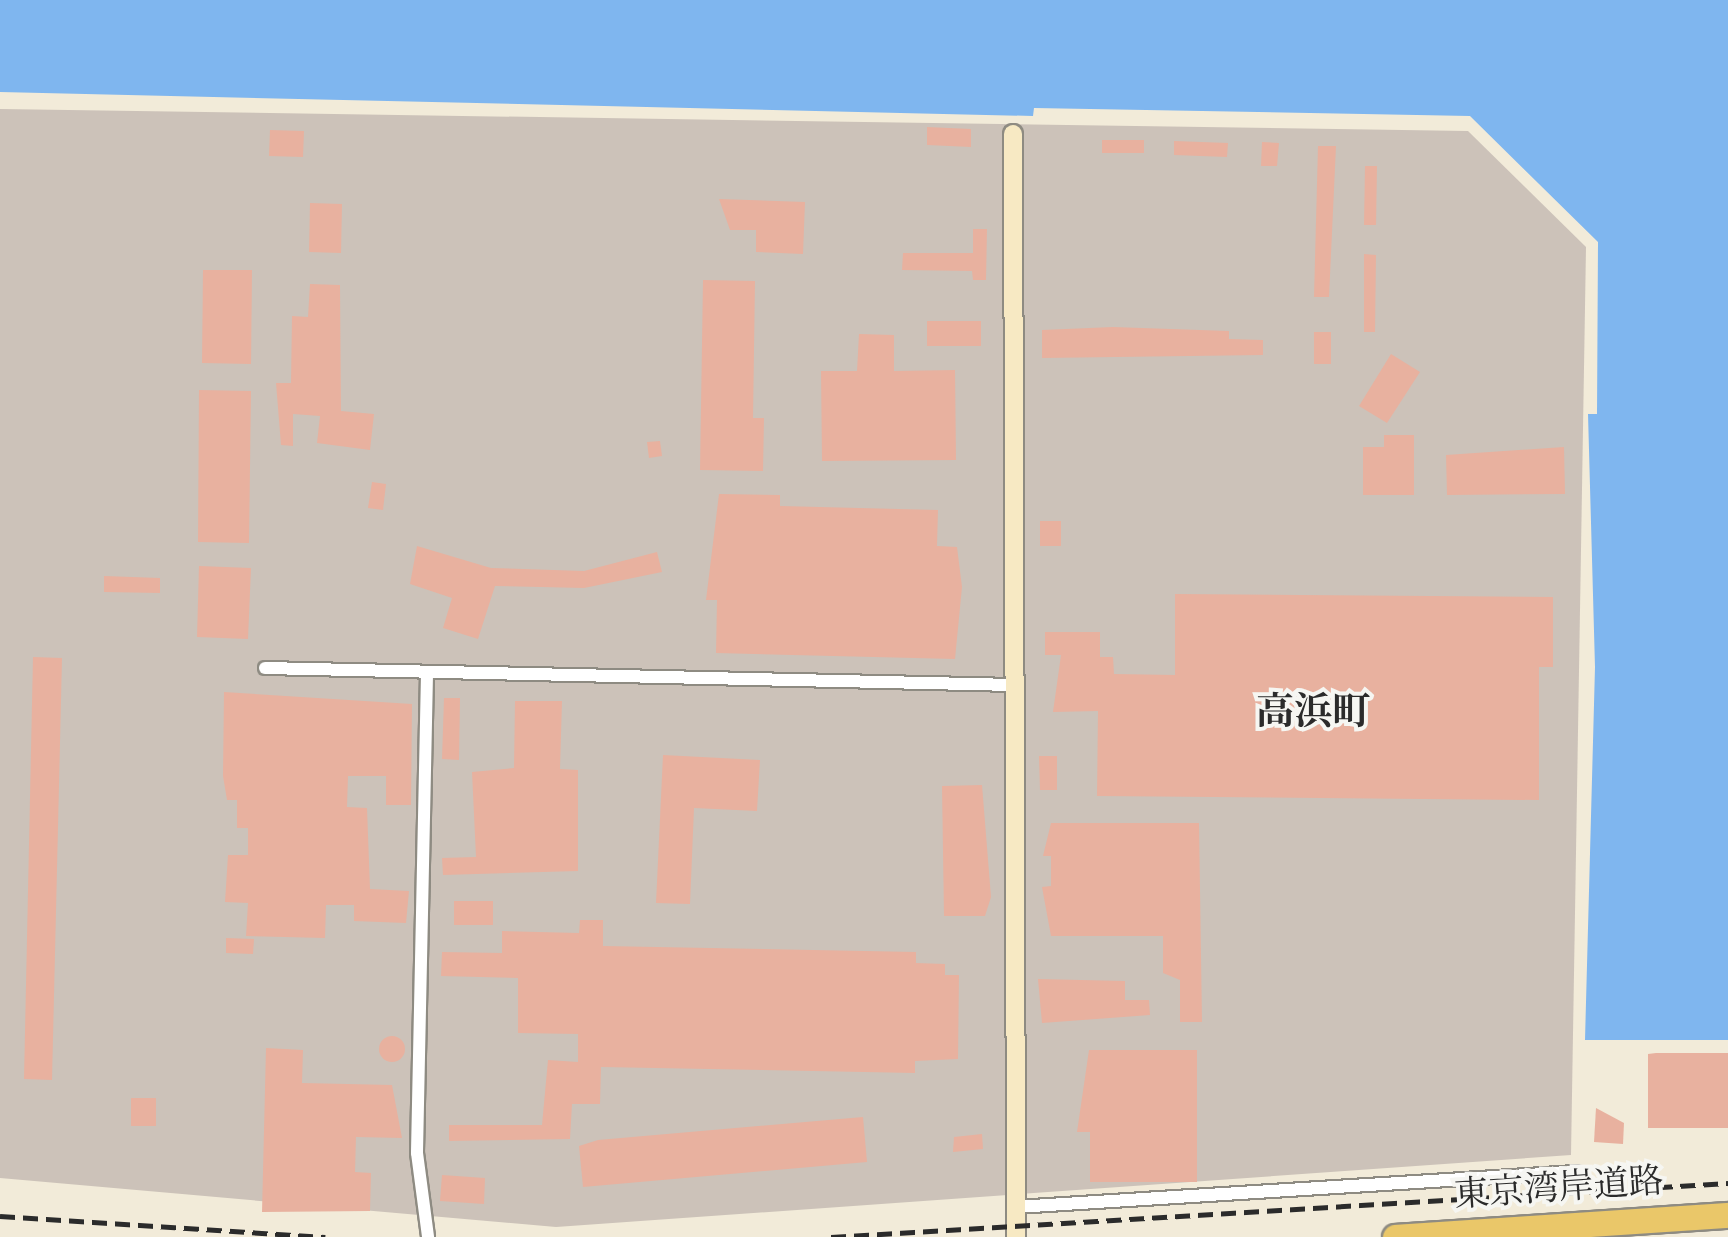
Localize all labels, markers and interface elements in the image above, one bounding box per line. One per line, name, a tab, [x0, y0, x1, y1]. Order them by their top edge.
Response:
district label: 高浜町	[1256, 693, 1370, 739]
street label: 東京湾岸道路	[1453, 1163, 1665, 1219]

